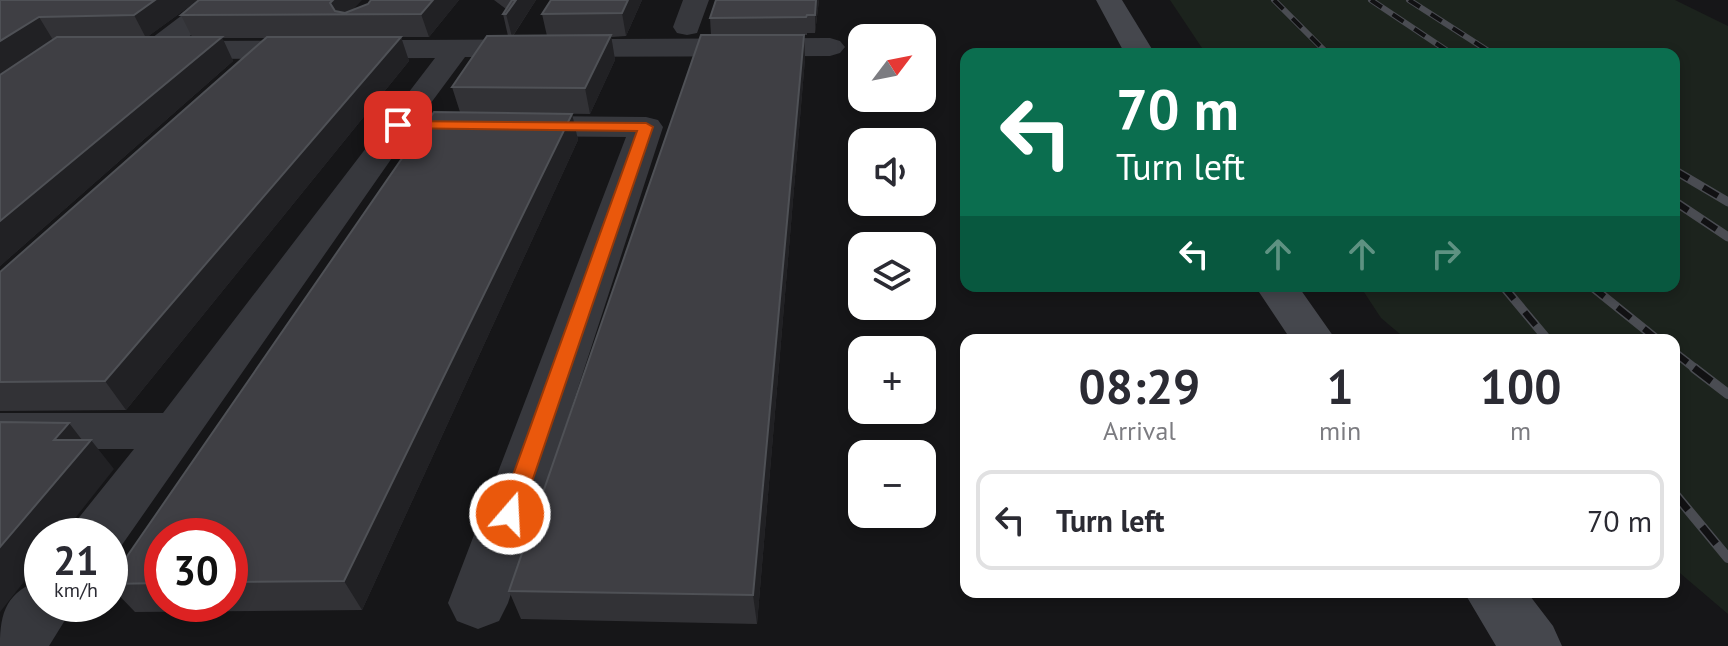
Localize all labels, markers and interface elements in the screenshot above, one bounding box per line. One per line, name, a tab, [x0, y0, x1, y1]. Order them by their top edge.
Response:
north arrow	[848, 24, 936, 112]
map controls	[848, 24, 936, 528]
text: 70 m	[1116, 73, 1239, 145]
icon: left	[984, 80, 1088, 184]
pin	[364, 91, 432, 159]
icon: arrive	[376, 103, 420, 147]
button: sound	[848, 128, 936, 216]
text: Turn left	[1116, 143, 1245, 190]
button: layers	[848, 232, 936, 320]
icon: left	[1172, 232, 1216, 276]
icon: ahead	[1256, 232, 1300, 276]
icon: ahead	[1340, 232, 1384, 276]
icon: right	[1424, 232, 1468, 276]
button: +	[848, 336, 936, 424]
text: 08:29	[1079, 355, 1200, 417]
text: 1	[1326, 355, 1354, 417]
text: 100	[1480, 355, 1561, 417]
text: Arrival	[1103, 414, 1176, 447]
text: min	[1319, 414, 1361, 447]
text: m	[1510, 414, 1531, 447]
button: −	[848, 440, 936, 528]
position arrow	[468, 472, 552, 556]
icon: left	[988, 498, 1032, 542]
text: Turn left	[1056, 501, 1164, 540]
text: 70 m	[1587, 501, 1652, 540]
speed limit sign: 30	[144, 518, 248, 622]
text: 21	[53, 534, 99, 586]
text: km/h	[54, 577, 98, 603]

